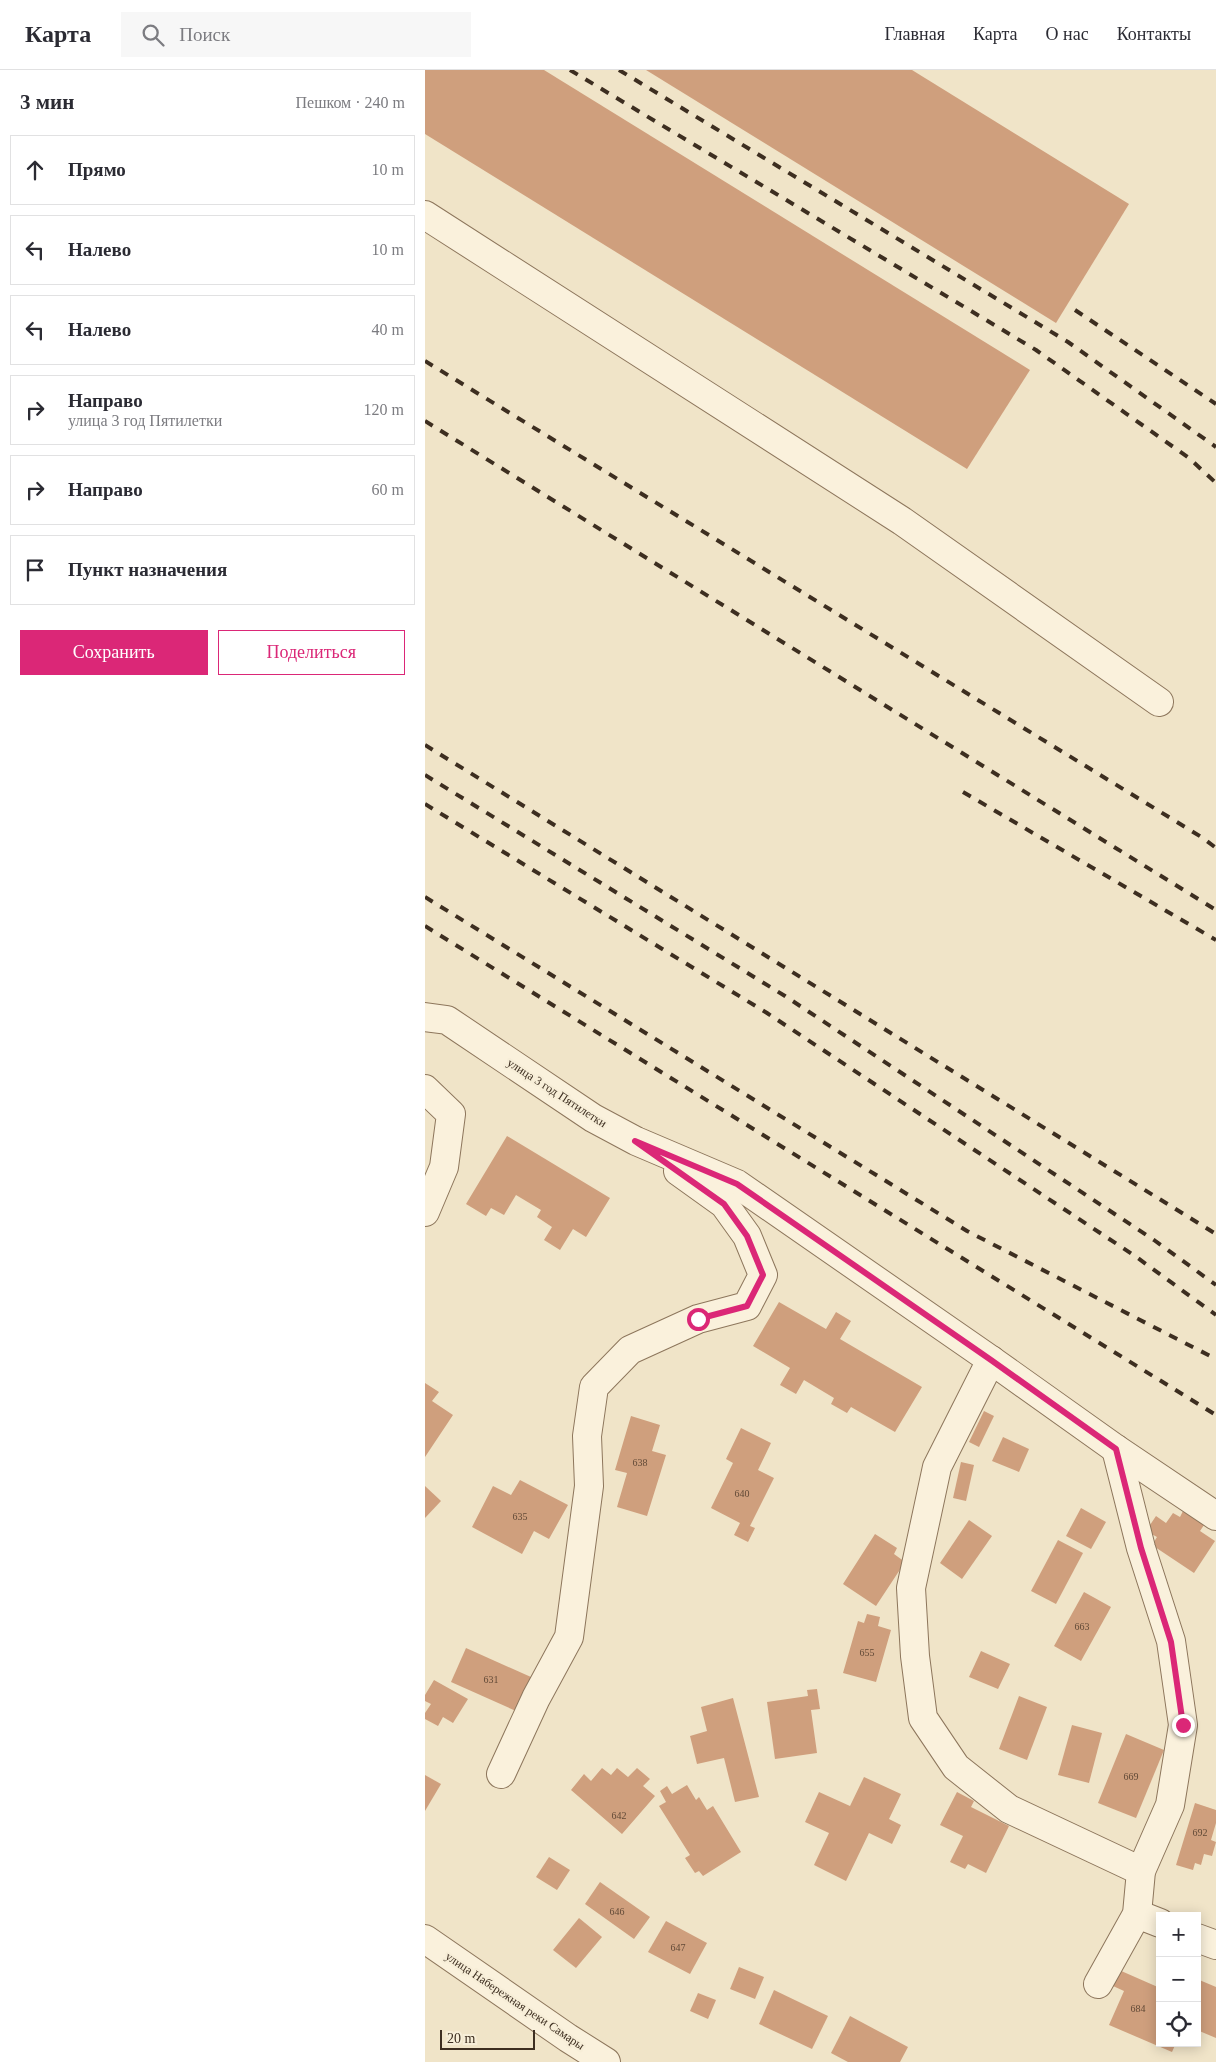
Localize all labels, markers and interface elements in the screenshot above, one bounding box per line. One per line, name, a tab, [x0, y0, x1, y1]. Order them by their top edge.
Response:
search box	[121, 12, 471, 57]
text: Карта	[25, 21, 91, 47]
icon: search	[139, 21, 167, 49]
text: Поиск	[179, 24, 230, 45]
text: Главная	[885, 24, 945, 44]
text: Карта	[973, 24, 1018, 44]
text: О нас	[1046, 24, 1089, 44]
text: Контакты	[1117, 24, 1191, 44]
text: 3 мин	[20, 90, 74, 114]
text: Пешком · 240 m	[295, 94, 405, 111]
icon: ahead	[21, 156, 49, 184]
text: Прямо	[68, 159, 126, 180]
text: 10 m	[372, 161, 404, 178]
icon: left	[21, 236, 49, 264]
text: Налево	[68, 239, 131, 260]
text: 10 m	[372, 241, 404, 258]
icon: left	[21, 316, 49, 344]
text: Налево	[68, 319, 131, 340]
text: 40 m	[372, 321, 404, 338]
text: Направо	[68, 390, 143, 411]
icon: right	[21, 396, 49, 424]
text: 120 m	[364, 401, 404, 418]
text: улица 3 год Пятилетки	[68, 412, 222, 429]
icon: right	[21, 476, 49, 504]
text: Направо	[68, 479, 143, 500]
text: 60 m	[372, 481, 404, 498]
icon: arrive	[21, 556, 49, 584]
text: Пункт назначения	[68, 559, 227, 580]
button: Сохранить	[20, 630, 208, 675]
button: Поделиться	[218, 630, 405, 675]
street label: улица 3 год Пятилетки	[505, 1056, 610, 1131]
route start	[687, 1308, 710, 1331]
house number: 638	[633, 1457, 648, 1468]
house number: 640	[735, 1488, 750, 1499]
house number: 635	[513, 1511, 528, 1522]
house number: 663	[1075, 1621, 1090, 1632]
house number: 655	[860, 1647, 875, 1658]
house number: 631	[484, 1674, 499, 1685]
route end	[1172, 1714, 1195, 1737]
house number: 669	[1124, 1771, 1139, 1782]
house number: 642	[612, 1810, 627, 1821]
house number: 692	[1193, 1827, 1208, 1838]
house number: 646	[610, 1906, 625, 1917]
map controls	[1156, 1912, 1201, 2047]
button: +	[1156, 1912, 1201, 1957]
house number: 647	[671, 1942, 686, 1953]
street label: улица Набережная реки Самары	[443, 1949, 587, 2053]
button: −	[1156, 1957, 1201, 2002]
button: locate	[1156, 2002, 1201, 2047]
house number: 684	[1131, 2003, 1146, 2014]
scale bar	[440, 2027, 535, 2050]
text: 20 m	[447, 2031, 475, 2046]

